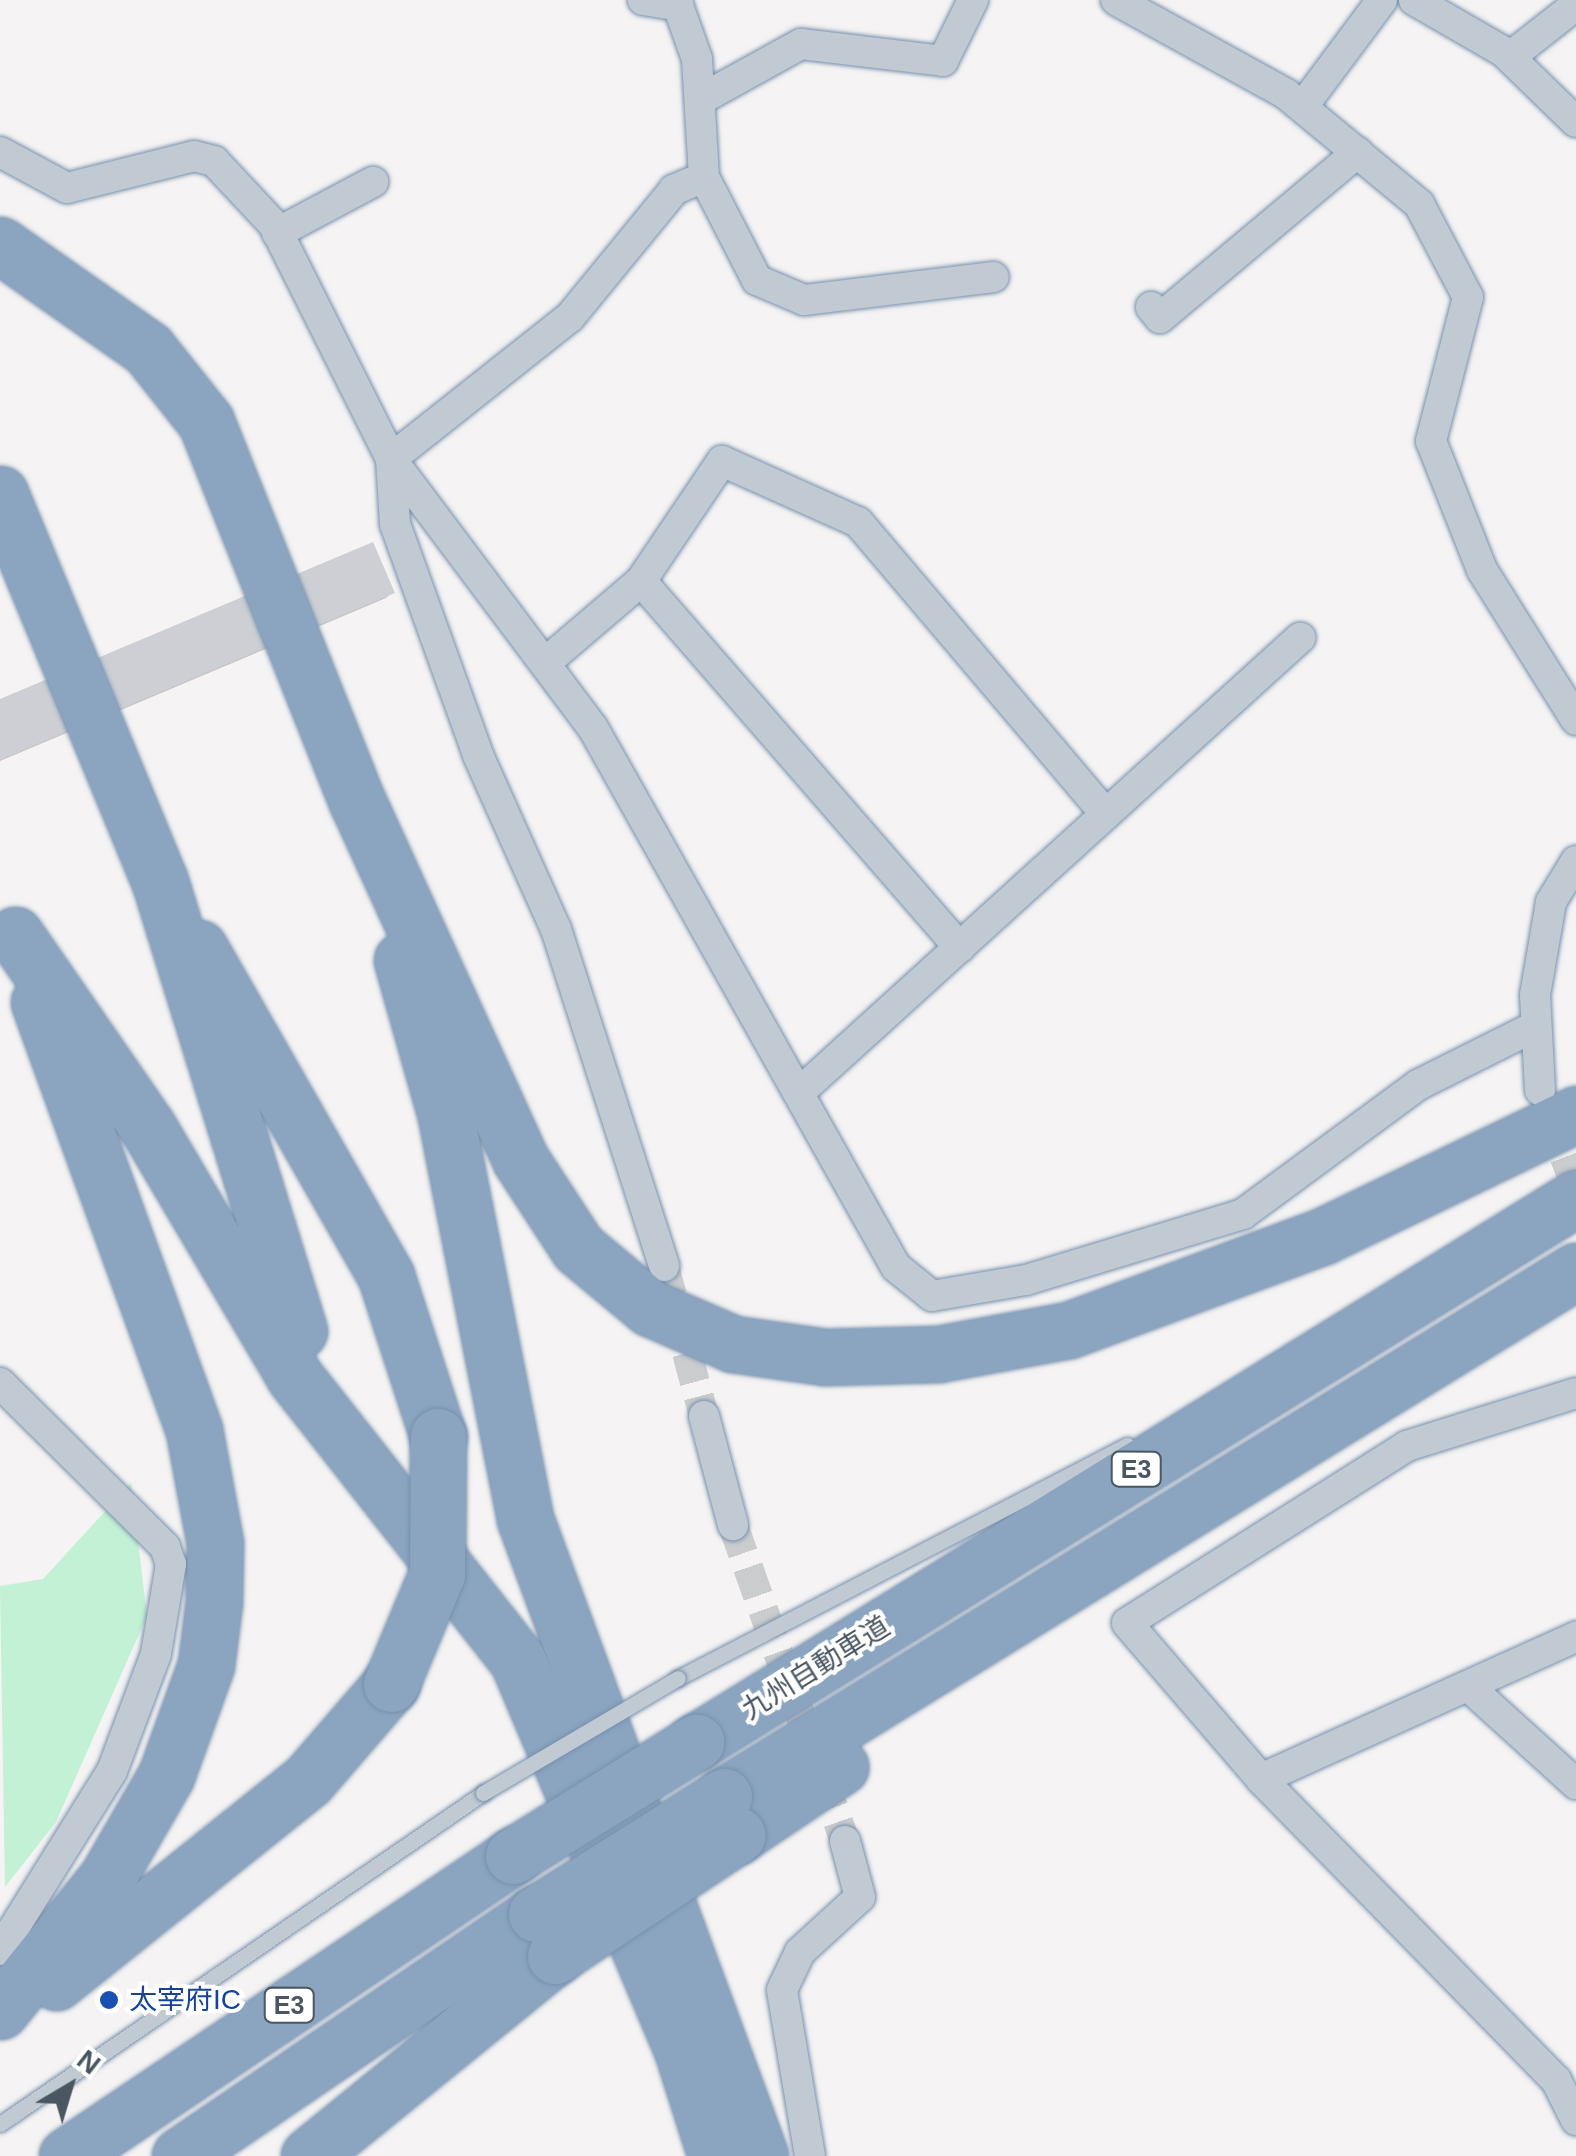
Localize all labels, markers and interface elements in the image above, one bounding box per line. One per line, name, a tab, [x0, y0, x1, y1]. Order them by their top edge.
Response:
road number: E3	[1108, 1449, 1164, 1489]
street label: 九州自動車道	[736, 1609, 896, 1727]
place label: 太宰府IC	[129, 1983, 241, 2017]
road number: E3	[262, 1985, 316, 2025]
marker: 太宰府IC	[98, 1989, 120, 2011]
north arrow	[20, 2036, 120, 2136]
text: N	[71, 2044, 106, 2080]

